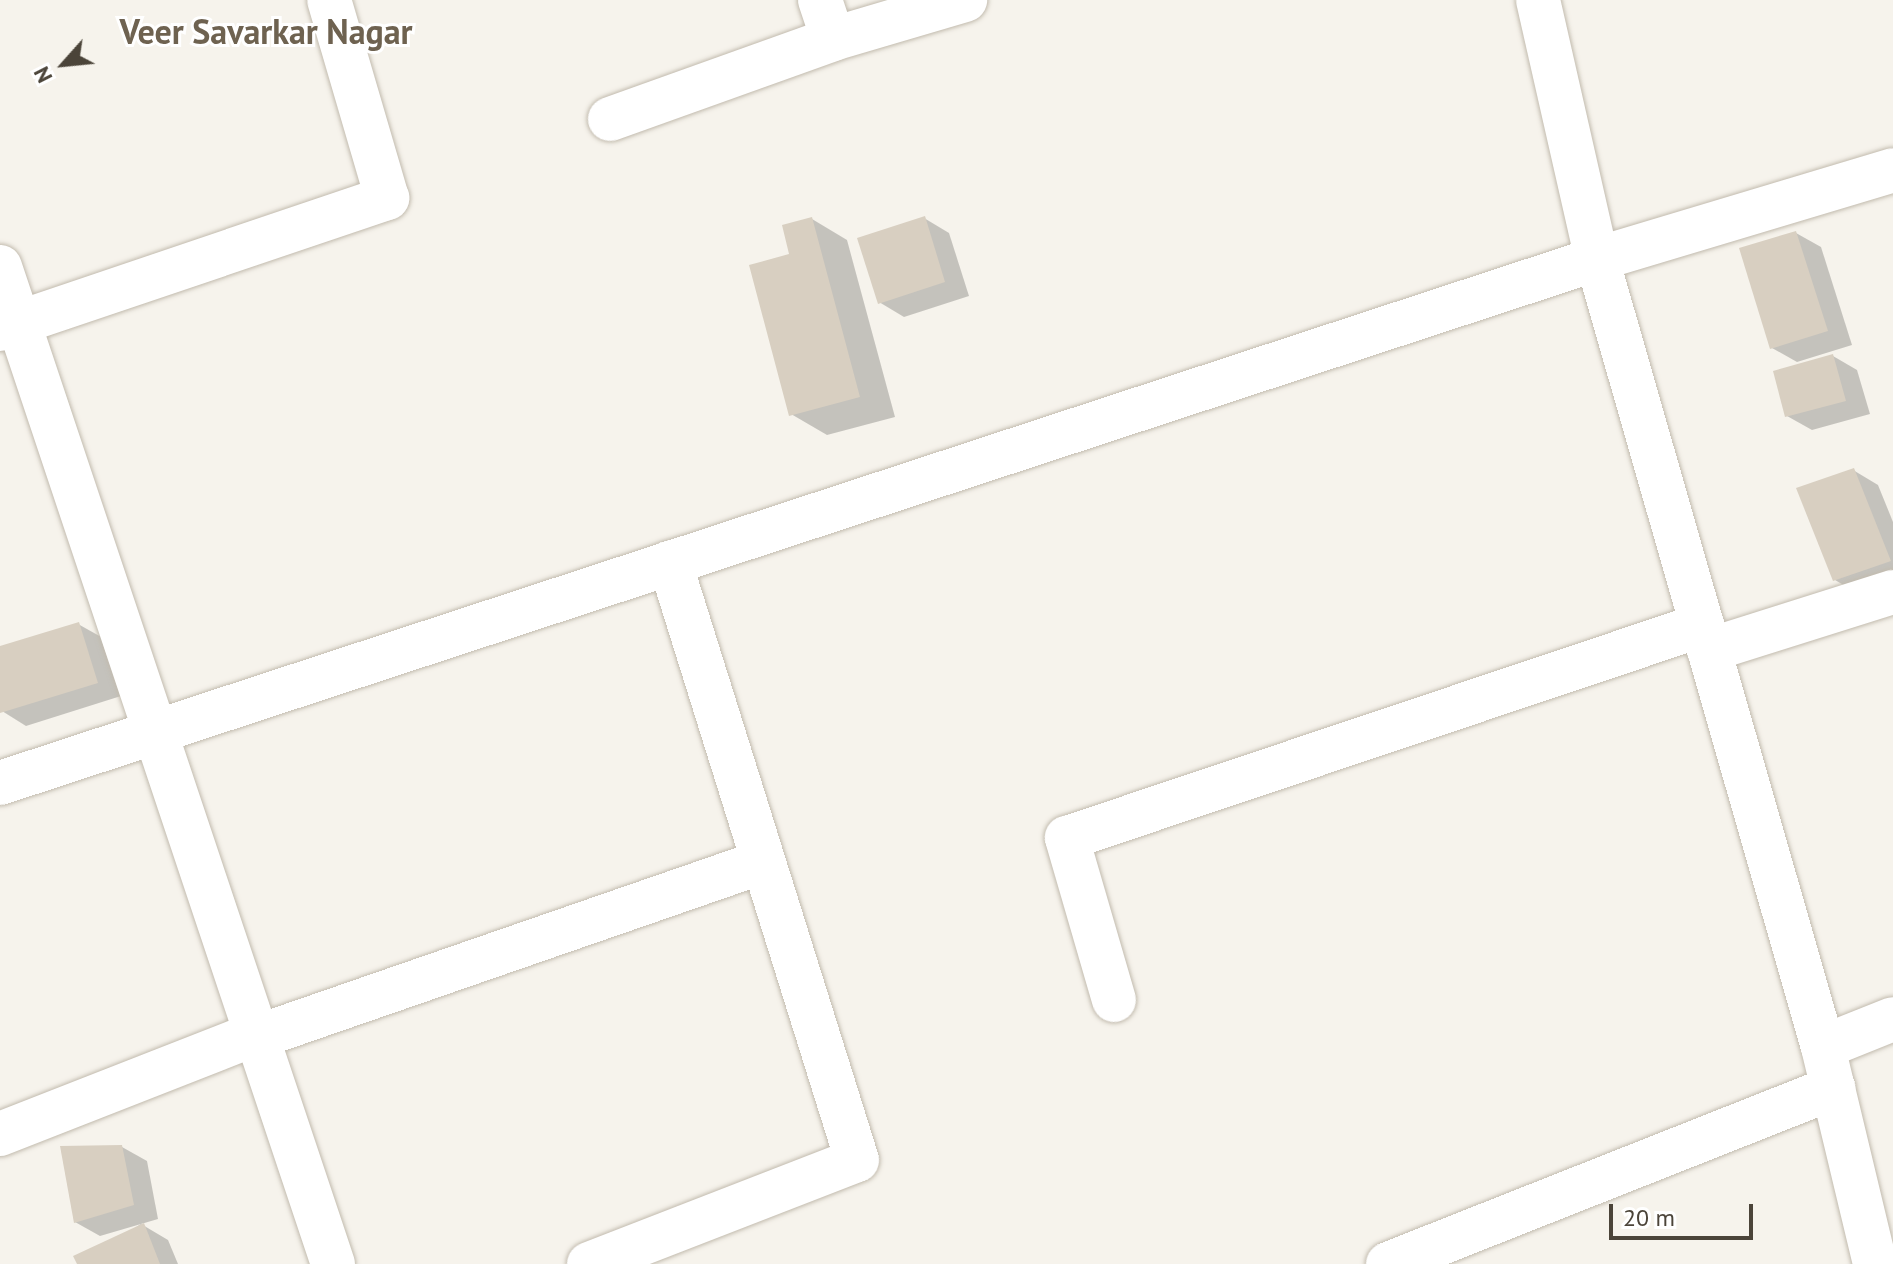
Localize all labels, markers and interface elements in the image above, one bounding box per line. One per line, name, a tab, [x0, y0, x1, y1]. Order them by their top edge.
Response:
district label: Veer Savarkar Nagar	[119, 12, 413, 52]
north arrow	[24, 24, 104, 104]
text: N	[27, 62, 58, 88]
scale bar	[1613, 1188, 1757, 1238]
text: 20 m	[1623, 1202, 1675, 1233]

